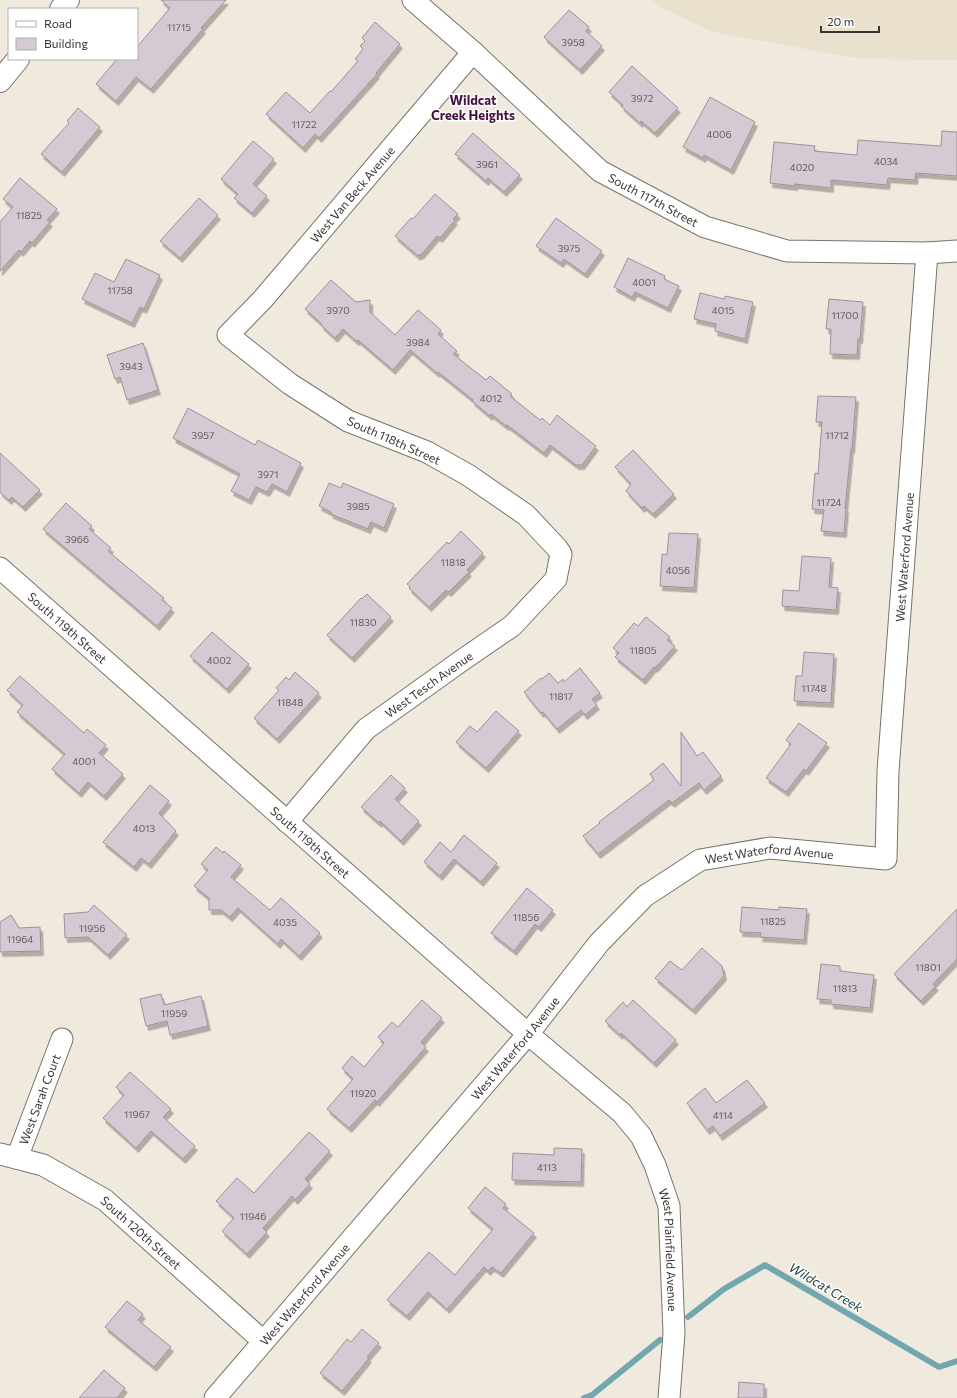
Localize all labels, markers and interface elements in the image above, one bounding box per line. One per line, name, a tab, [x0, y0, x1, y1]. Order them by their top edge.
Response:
legend	[8, 8, 138, 60]
scale bar	[821, 8, 879, 34]
text: 20 m	[827, 14, 854, 28]
text: Road	[44, 16, 72, 30]
house number: 11715	[167, 21, 191, 33]
text: Building	[44, 36, 88, 50]
house number: 3958	[561, 36, 585, 48]
district label: Wildcat Creek Heights	[431, 92, 515, 123]
house number: 3972	[631, 92, 654, 104]
house number: 11722	[292, 118, 317, 130]
house number: 4006	[706, 128, 732, 140]
street label: West Van Beck Avenue	[307, 143, 397, 245]
house number: 4034	[874, 155, 898, 167]
house number: 3961	[476, 158, 498, 170]
house number: 4020	[790, 161, 814, 173]
street label: South 117th Street	[606, 170, 701, 229]
house number: 11825	[16, 209, 42, 221]
house number: 3975	[558, 242, 581, 254]
house number: 4001	[632, 276, 656, 288]
house number: 11758	[107, 284, 133, 296]
house number: 3970	[326, 304, 350, 316]
house number: 4015	[712, 304, 735, 316]
house number: 11700	[832, 309, 858, 321]
house number: 3984	[406, 336, 430, 348]
house number: 3943	[119, 360, 143, 372]
house number: 4012	[480, 392, 503, 404]
street label: South 118th Street	[345, 413, 443, 467]
house number: 3957	[192, 429, 214, 441]
house number: 11712	[825, 429, 849, 441]
house number: 3971	[257, 468, 279, 480]
street label: West Waterford Avenue	[892, 492, 916, 622]
house number: 11724	[816, 496, 842, 508]
house number: 3985	[346, 500, 370, 512]
house number: 3966	[65, 533, 89, 545]
house number: 11818	[441, 556, 465, 568]
house number: 4056	[666, 564, 690, 576]
street label: South 119th Street	[25, 589, 110, 666]
house number: 11830	[350, 616, 376, 628]
house number: 11805	[630, 644, 657, 656]
street label: West Tesch Avenue	[382, 648, 475, 720]
house number: 4002	[207, 654, 232, 666]
house number: 11748	[801, 682, 827, 694]
house number: 11817	[549, 690, 573, 702]
house number: 11848	[277, 696, 303, 708]
house number: 4001	[72, 755, 96, 767]
street label: South 119th Street	[268, 803, 353, 881]
house number: 4013	[133, 822, 156, 834]
street label: West Waterford Avenue	[704, 841, 834, 866]
house number: 11856	[513, 911, 539, 923]
house number: 11825	[760, 915, 786, 927]
house number: 4035	[273, 916, 297, 928]
house number: 11956	[79, 922, 105, 934]
house number: 11964	[7, 933, 33, 945]
house number: 11801	[915, 961, 941, 973]
house number: 11813	[833, 982, 858, 994]
street label: West Waterford Avenue	[468, 994, 562, 1102]
house number: 11959	[161, 1007, 187, 1019]
street label: West Sarah Court	[16, 1052, 63, 1146]
house number: 11920	[350, 1087, 376, 1099]
house number: 11967	[124, 1108, 150, 1120]
house number: 4114	[713, 1109, 733, 1121]
house number: 4113	[537, 1161, 557, 1173]
street label: West Plainfield Avenue	[656, 1186, 680, 1312]
street label: South 120th Street	[98, 1193, 184, 1272]
house number: 11946	[240, 1210, 266, 1222]
street label: West Waterford Avenue	[257, 1240, 352, 1348]
water label: Wildcat Creek	[786, 1259, 867, 1316]

